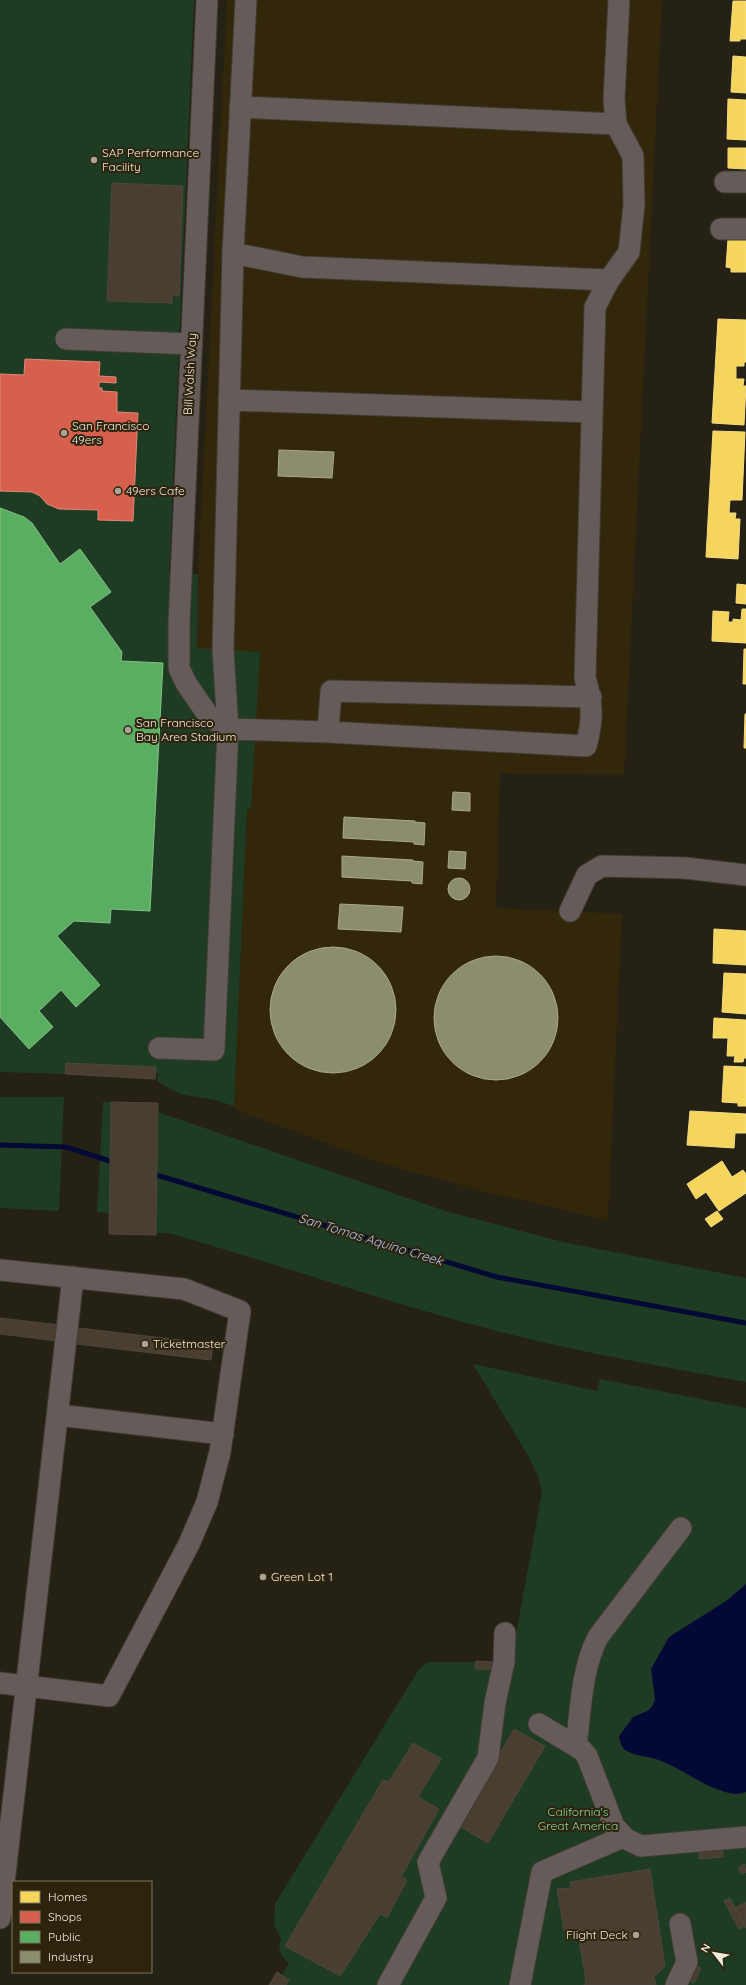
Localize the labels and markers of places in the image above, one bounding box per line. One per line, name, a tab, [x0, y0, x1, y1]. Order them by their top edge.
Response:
place label: SAP Performance Facility	[102, 145, 199, 174]
marker: SAP Performance Facility	[89, 155, 99, 165]
place label: San Francisco 49ers	[72, 418, 149, 447]
marker: San Francisco 49ers	[59, 428, 69, 438]
place label: 49ers Cafe	[126, 483, 185, 498]
marker: 49ers Cafe	[113, 486, 123, 496]
place label: San Francisco Bay Area Stadium	[136, 715, 236, 744]
marker: San Francisco Bay Area Stadium	[123, 725, 133, 735]
place label: Ticketmaster	[153, 1336, 226, 1351]
marker: Ticketmaster	[140, 1339, 150, 1349]
place label: Green Lot 1	[271, 1569, 333, 1584]
marker: Green Lot 1	[258, 1572, 268, 1582]
place label: Flight Deck	[566, 1927, 628, 1942]
marker: Flight Deck	[631, 1930, 641, 1940]

